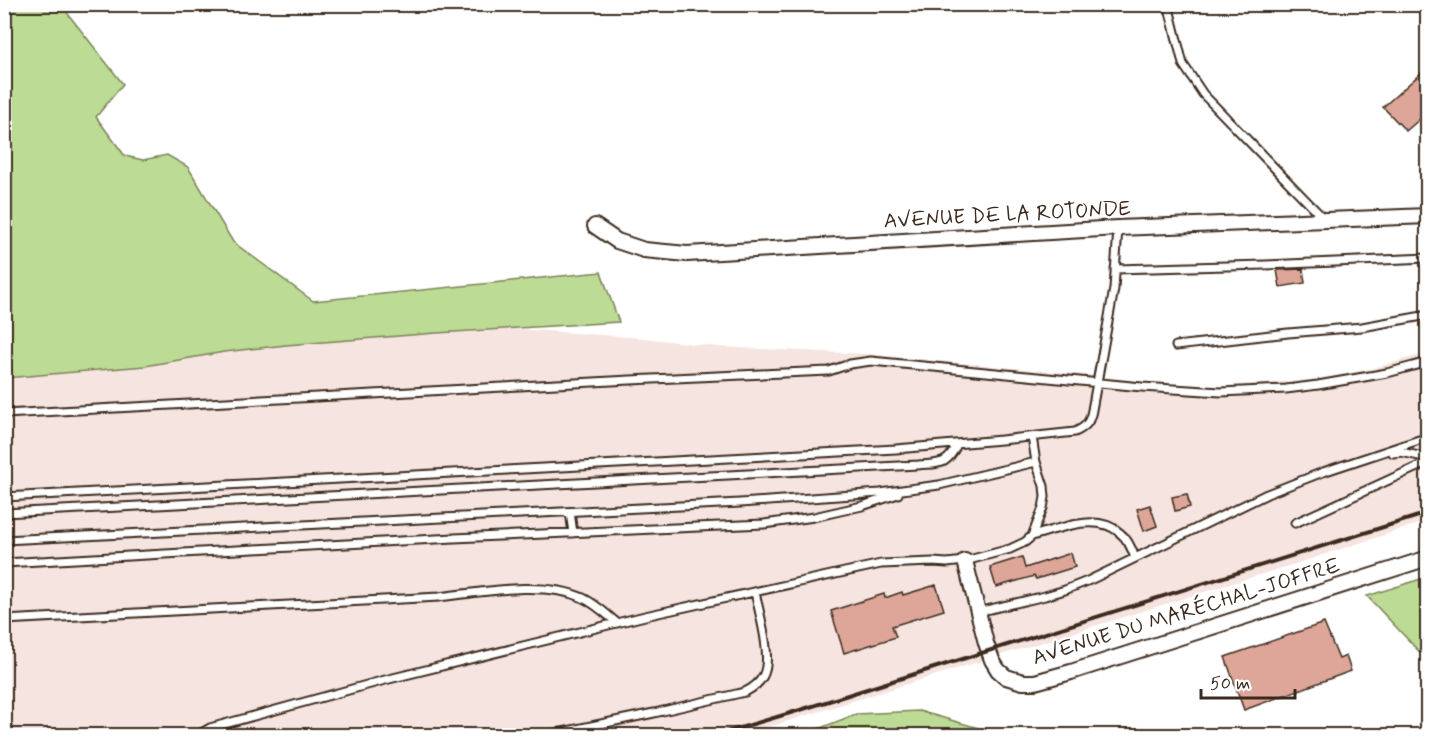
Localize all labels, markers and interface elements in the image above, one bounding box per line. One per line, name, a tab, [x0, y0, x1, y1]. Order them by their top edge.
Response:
street label: AVENUE DE LA ROTONDE	[883, 195, 1131, 235]
street label: AVENUE DU MARÉCHAL-JOFFRE	[1029, 552, 1344, 672]
scale bar	[1201, 662, 1296, 700]
text: 50 m	[1210, 672, 1250, 696]

